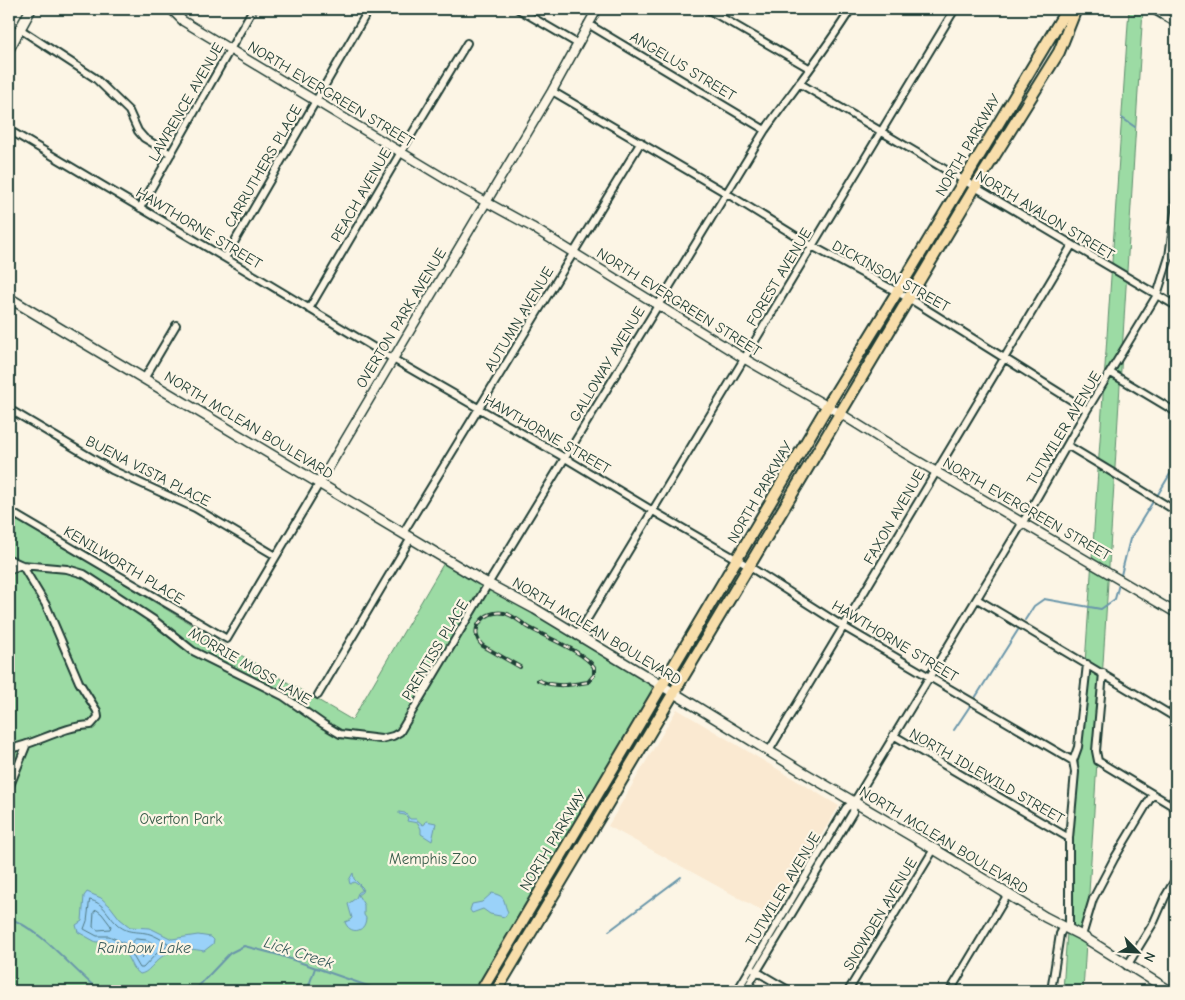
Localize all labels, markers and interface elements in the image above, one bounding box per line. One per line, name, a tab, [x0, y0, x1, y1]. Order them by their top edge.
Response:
street label: ANGELUS STREET	[627, 27, 739, 105]
street label: NORTH EVERGREEN STREET	[245, 37, 418, 151]
street label: LAWRENCE AVENUE	[145, 39, 227, 165]
street label: NORTH PARKWAY	[931, 91, 1005, 199]
street label: CARRUTHERS PLACE	[220, 101, 306, 231]
street label: PEACH AVENUE	[327, 145, 395, 245]
street label: NORTH AVALON STREET	[972, 166, 1118, 264]
street label: HAWTHORNE STREET	[133, 183, 266, 273]
street label: FOREST AVENUE	[743, 225, 815, 329]
street label: DICKINSON STREET	[829, 236, 953, 316]
street label: NORTH EVERGREEN STREET	[593, 244, 765, 360]
street label: OVERTON PARK AVENUE	[352, 245, 450, 391]
street label: AUTUMN AVENUE	[481, 263, 557, 375]
street label: GALLOWAY AVENUE	[565, 303, 649, 425]
street label: NORTH MCLEAN BOULEVARD	[161, 367, 337, 483]
street label: TUTWILER AVENUE	[1023, 368, 1105, 488]
street label: HAWTHORNE STREET	[480, 390, 614, 478]
street label: BUENA VISTA PLACE	[83, 432, 213, 510]
street label: NORTH PARKWAY	[723, 438, 797, 546]
street label: NORTH EVERGREEN STREET	[940, 453, 1114, 565]
street label: FAXON AVENUE	[860, 466, 928, 568]
street label: KENILWORTH PLACE	[61, 522, 187, 608]
street label: NORTH MCLEAN BOULEVARD	[509, 573, 685, 689]
street label: PRENTISS PLACE	[398, 596, 472, 704]
street label: HAWTHORNE STREET	[829, 596, 962, 686]
street label: MORRIE MOSS LANE	[185, 623, 315, 709]
street label: NORTH IDLEWILD STREET	[906, 724, 1068, 828]
street label: NORTH MCLEAN BOULEVARD	[856, 782, 1032, 898]
street label: NORTH PARKWAY	[516, 786, 590, 894]
park label: Overton Park	[140, 810, 223, 828]
street label: TUTWILER AVENUE	[742, 829, 824, 949]
park label: Memphis Zoo	[389, 850, 477, 868]
street label: SNOWDEN AVENUE	[839, 854, 921, 974]
north arrow	[1112, 928, 1162, 978]
water label: Lick Creek	[262, 933, 336, 973]
water label: Rainbow Lake	[97, 939, 191, 957]
text: N	[1140, 949, 1159, 965]

